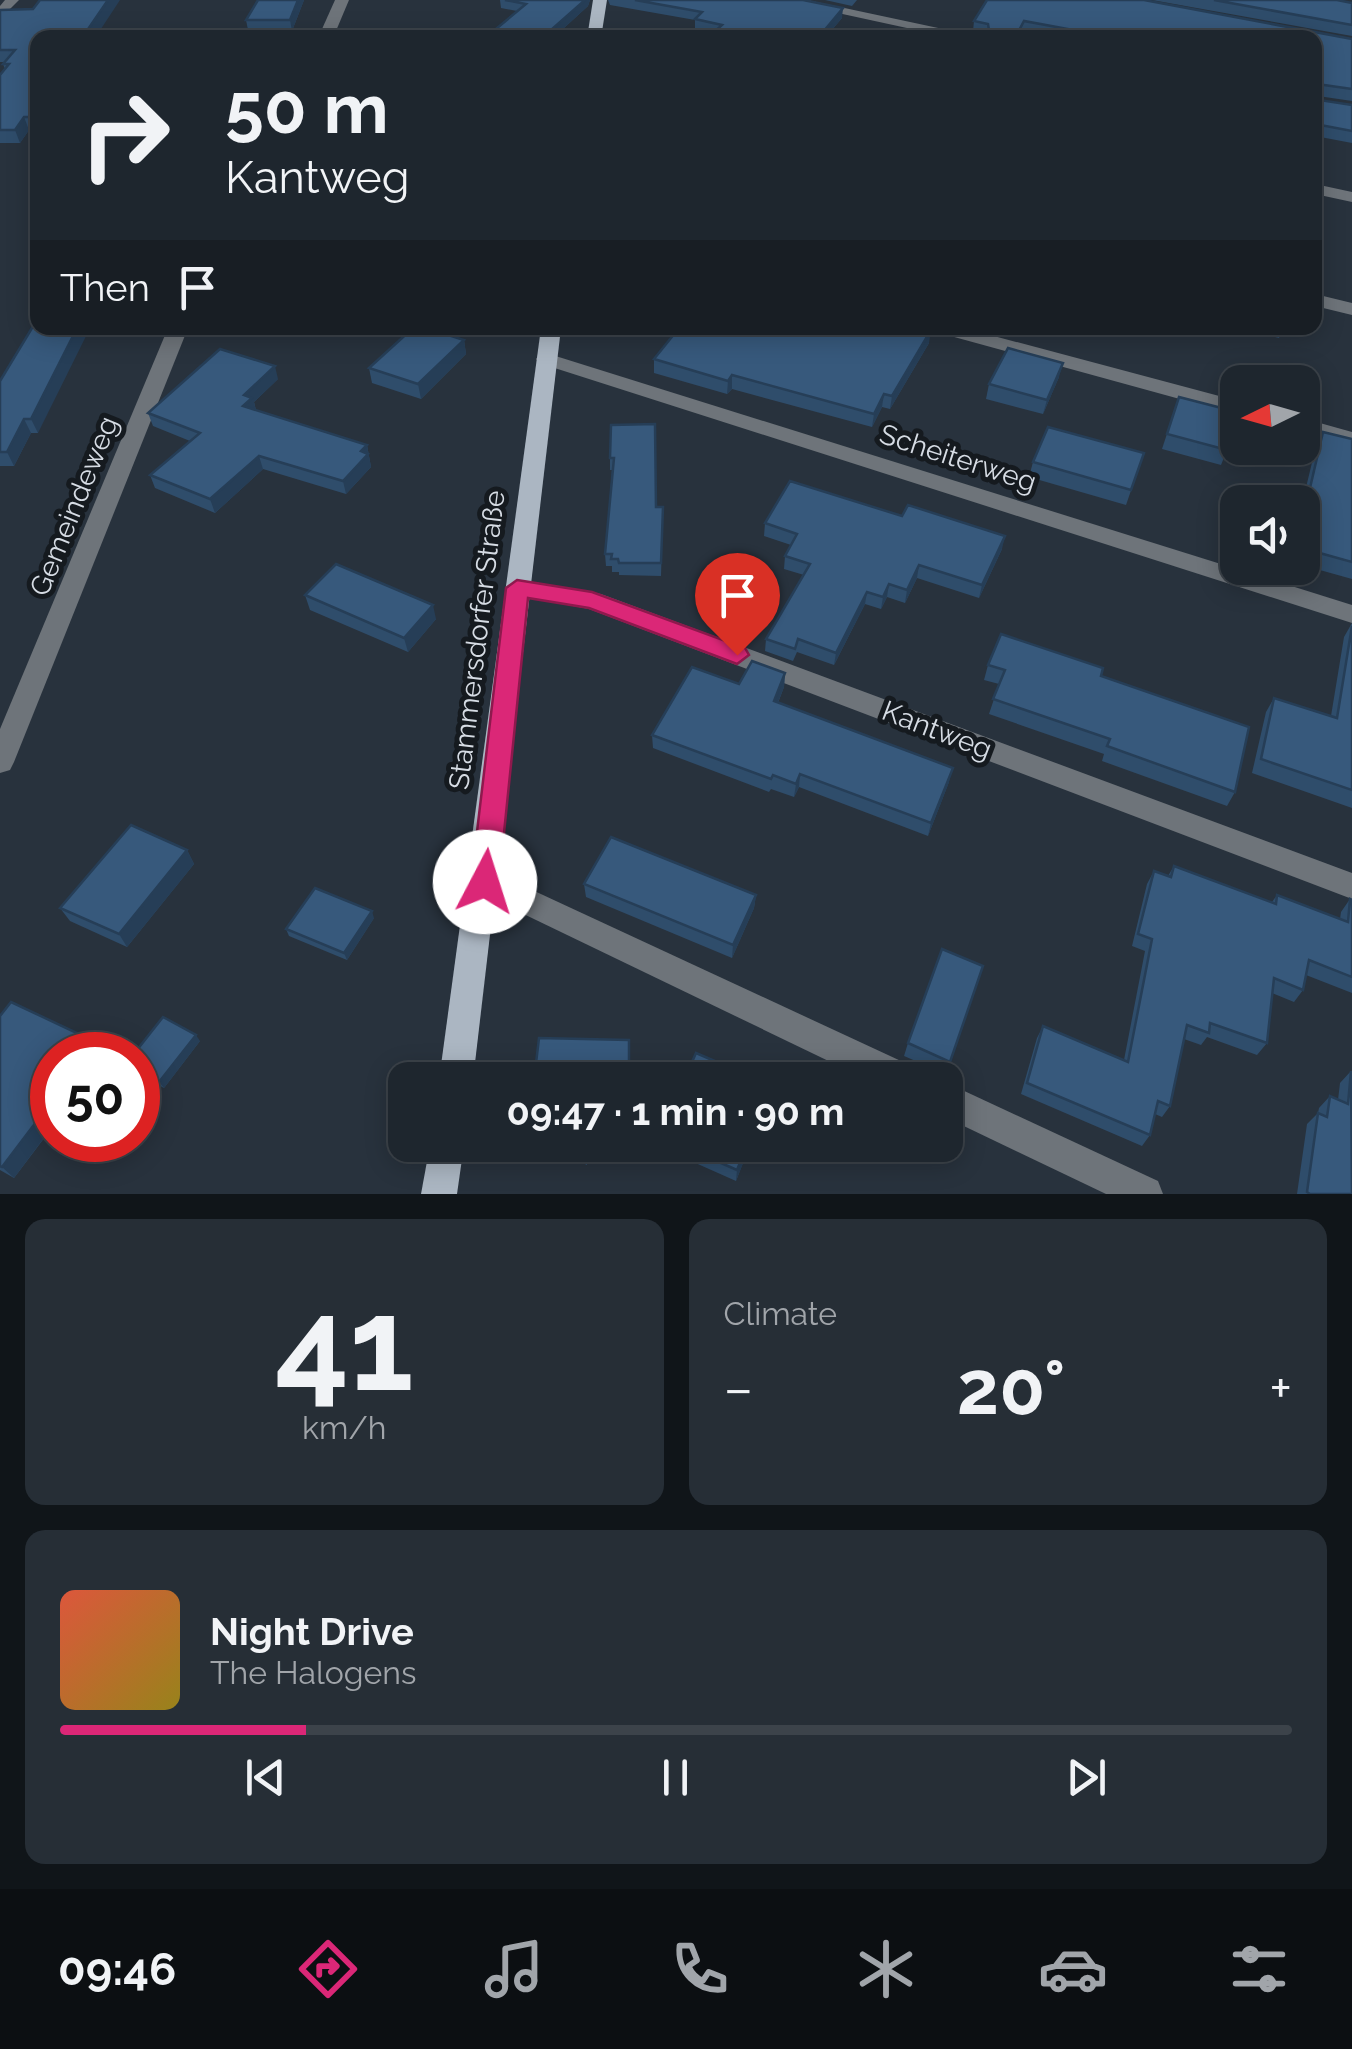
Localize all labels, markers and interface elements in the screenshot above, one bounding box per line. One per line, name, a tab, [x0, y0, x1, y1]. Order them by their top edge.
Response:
text: 50 m	[225, 67, 389, 149]
icon: right	[60, 70, 190, 200]
text: Kantweg	[225, 151, 410, 204]
icon: arrive	[170, 260, 225, 315]
text: Then	[60, 265, 150, 310]
north arrow	[1220, 365, 1320, 465]
map controls	[1220, 365, 1320, 585]
street label: Gemeindeweg	[23, 411, 125, 601]
street label: Scheiterweg	[876, 417, 1040, 499]
button: sound	[1220, 485, 1320, 585]
street label: Stammersdorfer Straße	[442, 489, 512, 791]
pin	[695, 553, 780, 656]
icon: arrive	[710, 568, 765, 623]
street label: Kantweg	[877, 694, 997, 766]
position arrow	[433, 830, 537, 934]
speed limit sign: 50	[30, 1032, 160, 1162]
text: 09:47 · 1 min · 90 m	[507, 1089, 844, 1134]
text: 41	[275, 1268, 413, 1420]
text: Climate	[724, 1295, 837, 1332]
text: 20°	[957, 1343, 1065, 1432]
text: −	[724, 1356, 753, 1421]
text: +	[1269, 1356, 1292, 1421]
text: km/h	[302, 1409, 386, 1446]
text: Night Drive	[210, 1609, 414, 1654]
text: The Halogens	[210, 1654, 416, 1691]
icon: previous	[238, 1750, 293, 1805]
icon: pause	[648, 1750, 703, 1805]
icon: next	[1059, 1750, 1114, 1805]
icon: directions	[293, 1934, 363, 2004]
icon: music	[479, 1934, 549, 2004]
icon: phone	[665, 1934, 735, 2004]
icon: climate	[851, 1934, 921, 2004]
icon: car	[1038, 1934, 1108, 2004]
icon: filters	[1224, 1934, 1294, 2004]
text: 09:46	[58, 1943, 176, 1996]

